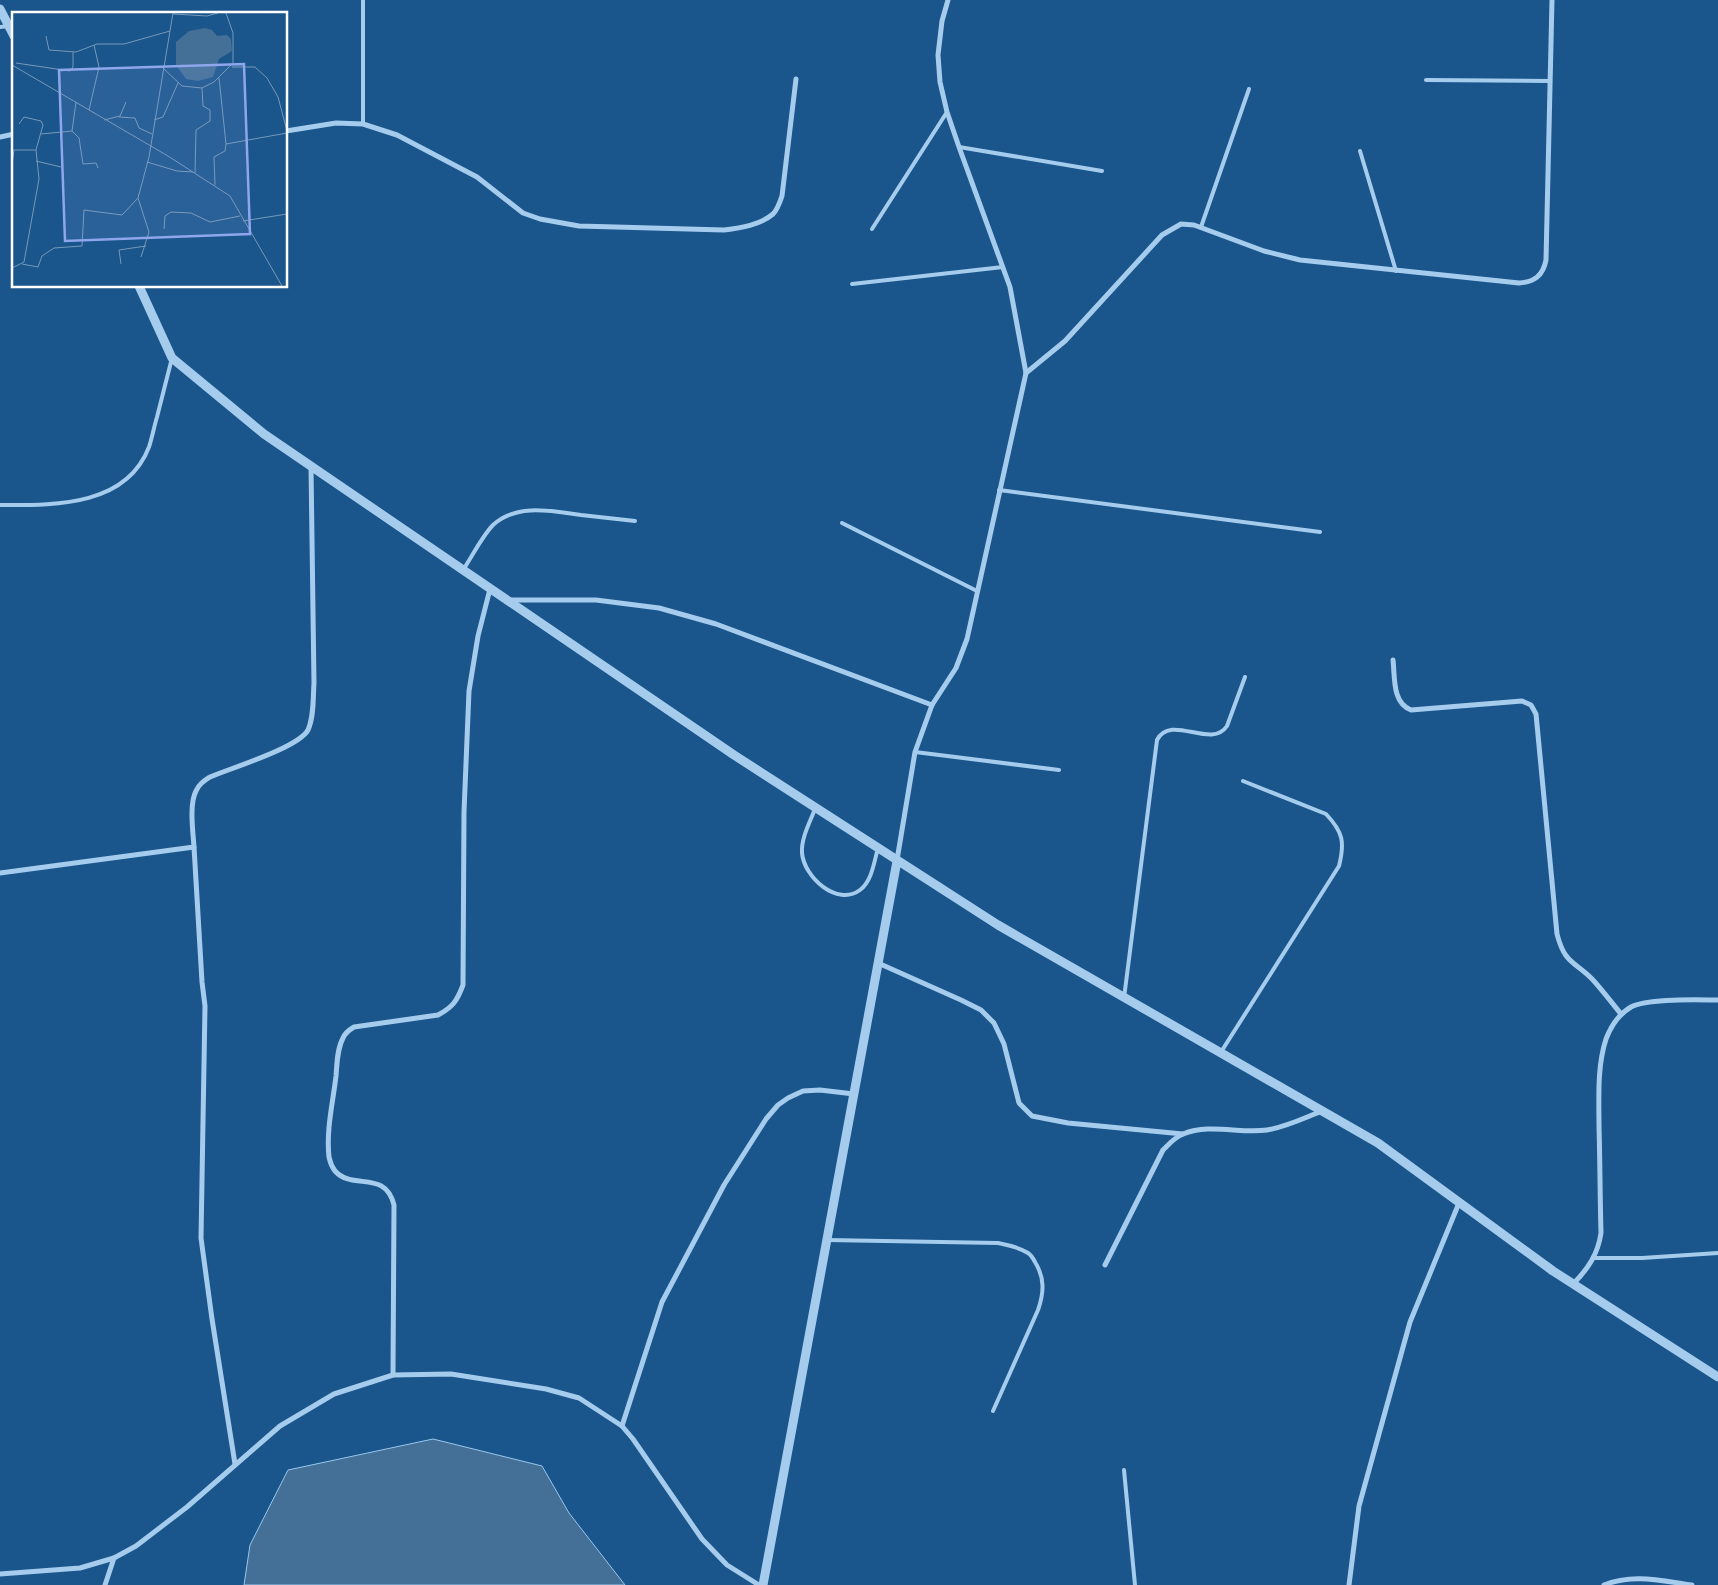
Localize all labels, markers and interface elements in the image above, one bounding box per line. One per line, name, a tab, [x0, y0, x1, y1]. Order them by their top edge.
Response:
inset map	[12, 12, 288, 288]

